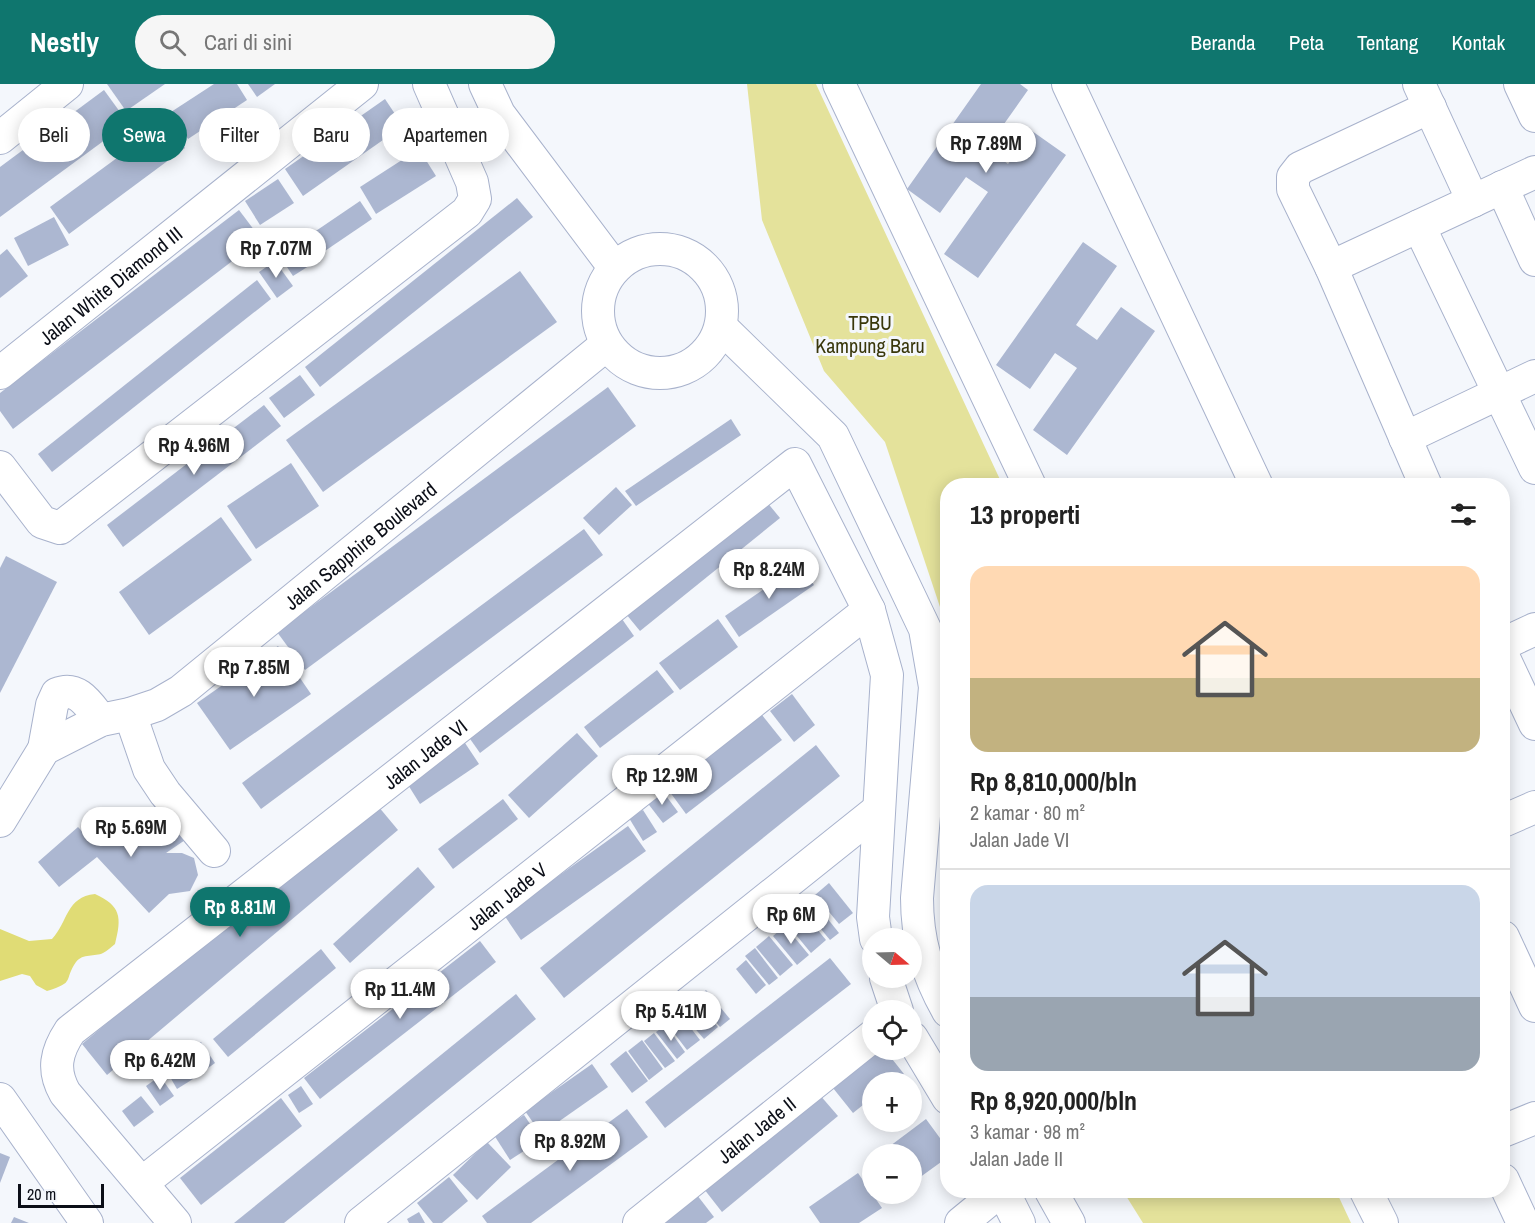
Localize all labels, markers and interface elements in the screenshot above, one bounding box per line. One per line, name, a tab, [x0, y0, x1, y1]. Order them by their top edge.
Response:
search box	[135, 15, 555, 69]
text: Nestly	[30, 23, 99, 61]
icon: search	[156, 26, 189, 59]
text: Cari di sini	[204, 27, 292, 57]
text: Beranda	[1191, 28, 1256, 57]
text: Peta	[1289, 28, 1324, 57]
text: Tentang	[1357, 28, 1418, 57]
text: Kontak	[1451, 28, 1505, 57]
chip: Beli	[18, 108, 90, 162]
chip: Sewa	[102, 108, 187, 162]
chip: Filter	[199, 108, 280, 162]
chip: Baru	[292, 108, 370, 162]
chip: Apartemen	[382, 108, 509, 162]
pin: Rp 7.89M	[924, 123, 1048, 174]
text: Rp 7.89M	[950, 129, 1022, 156]
street label: Jalan White Diamond III	[33, 220, 187, 350]
pin: Rp 7.07M	[214, 228, 338, 279]
text: Rp 7.07M	[240, 234, 312, 261]
park label: TPBU Kampung Baru	[815, 309, 925, 359]
pin: Rp 4.96M	[132, 425, 256, 476]
text: Rp 4.96M	[158, 431, 230, 458]
street label: Jalan Sapphire Boulevard	[278, 475, 442, 615]
text: 13 properti	[970, 497, 1080, 532]
icon: filters	[1447, 498, 1480, 531]
pin: Rp 8.24M	[707, 549, 831, 600]
text: Rp 8.24M	[733, 555, 805, 582]
icon: home	[1171, 605, 1279, 713]
pin: Rp 7.85M	[192, 647, 316, 698]
text: Rp 7.85M	[218, 653, 290, 680]
street label: Jalan Jade VI	[377, 712, 472, 795]
pin: Rp 12.9M	[600, 755, 724, 806]
text: Rp 12.9M	[626, 761, 698, 788]
text: Rp 8,810,000/bln	[970, 764, 1137, 799]
text: 2 kamar · 80 m²	[970, 799, 1085, 826]
pin: Rp 5.69M	[69, 807, 193, 858]
text: Rp 5.69M	[95, 813, 167, 840]
text: Jalan Jade VI	[970, 826, 1069, 853]
street label: Jalan Jade V	[461, 856, 552, 936]
pin: Rp 8.81M	[178, 887, 302, 938]
text: Rp 8.81M	[204, 893, 276, 920]
pin: Rp 6M	[749, 894, 833, 945]
text: Rp 6M	[766, 900, 816, 927]
icon: home	[1171, 924, 1279, 1032]
north arrow	[862, 928, 922, 988]
map controls	[862, 928, 922, 1204]
pin: Rp 11.4M	[338, 969, 462, 1020]
text: Rp 11.4M	[364, 975, 436, 1002]
pin: Rp 5.41M	[609, 991, 733, 1042]
text: Rp 5.41M	[635, 997, 707, 1024]
button: locate	[862, 1000, 922, 1060]
pin: Rp 6.42M	[98, 1040, 222, 1091]
text: Rp 6.42M	[124, 1046, 196, 1073]
button: +	[862, 1072, 922, 1132]
text: Rp 8,920,000/bln	[970, 1083, 1137, 1118]
street label: Jalan Jade II	[711, 1090, 801, 1169]
text: 3 kamar · 98 m²	[970, 1118, 1085, 1145]
pin: Rp 8.92M	[508, 1121, 632, 1172]
text: Rp 8.92M	[534, 1127, 606, 1154]
button: −	[862, 1144, 922, 1204]
text: Jalan Jade II	[970, 1145, 1063, 1172]
scale bar	[18, 1181, 104, 1208]
text: 20 m	[27, 1183, 56, 1205]

